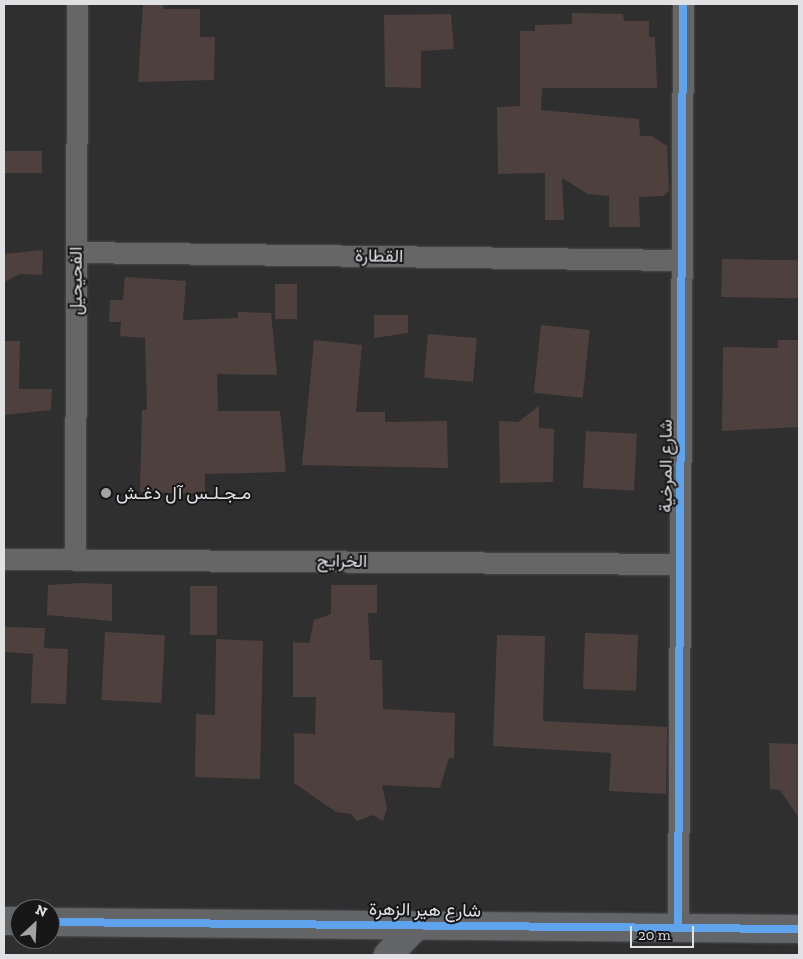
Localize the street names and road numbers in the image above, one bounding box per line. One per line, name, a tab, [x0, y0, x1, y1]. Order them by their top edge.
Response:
street label: القطارة	[355, 245, 403, 267]
street label: الفحيحيل	[65, 247, 87, 315]
street label: شارع المرخية	[655, 419, 677, 513]
street label: الخرايج	[317, 550, 367, 572]
street label: شارع هير الزهرة	[369, 898, 481, 922]

